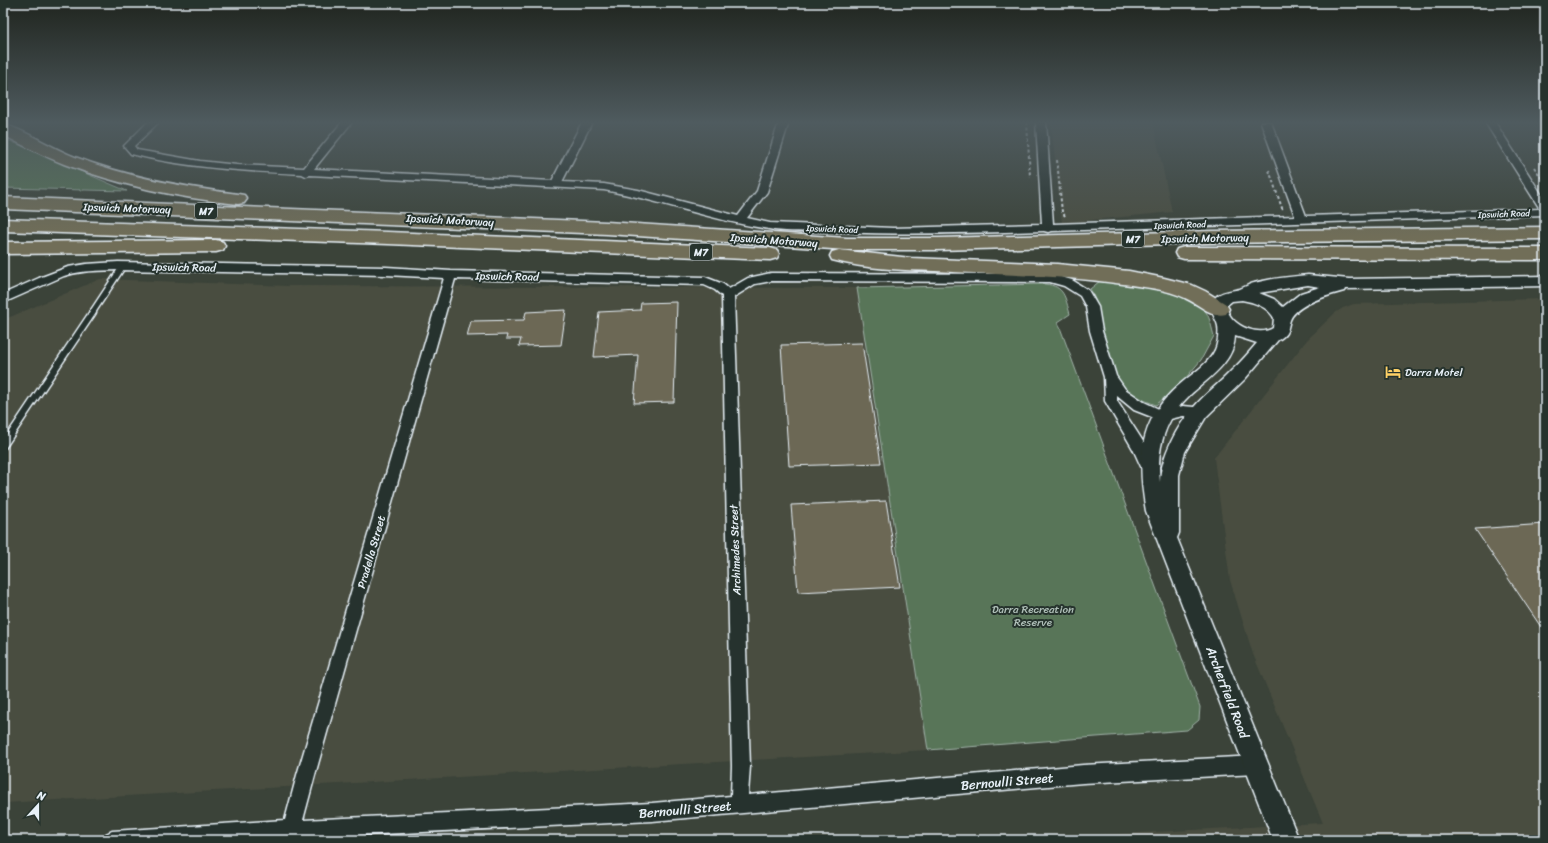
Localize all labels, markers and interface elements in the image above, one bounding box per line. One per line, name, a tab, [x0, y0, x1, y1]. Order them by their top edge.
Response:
street label: Ipswich Motorway	[82, 197, 171, 220]
road number: M7	[195, 203, 217, 219]
street label: Ipswich Road	[1477, 205, 1532, 223]
street label: Ipswich Motorway	[405, 209, 495, 232]
street label: Ipswich Road	[1153, 216, 1208, 234]
street label: Ipswich Road	[805, 220, 860, 238]
street label: Ipswich Motorway	[729, 228, 819, 253]
street label: Ipswich Motorway	[1160, 228, 1249, 249]
road number: M7	[1122, 231, 1144, 247]
road number: M7	[690, 244, 712, 260]
street label: Ipswich Road	[151, 257, 217, 278]
street label: Ipswich Road	[474, 266, 540, 287]
hotel icon: Darra Motel	[1384, 363, 1402, 381]
place label: Darra Motel	[1405, 363, 1463, 382]
street label: Archimedes Street	[724, 504, 747, 597]
street label: Pradella Street	[352, 513, 391, 591]
park label: Darra Recreation Reserve	[992, 600, 1074, 632]
street label: Archerfield Road	[1199, 642, 1256, 743]
street label: Bernoulli Street	[960, 766, 1055, 797]
north arrow	[18, 785, 58, 825]
text: N	[34, 786, 49, 807]
street label: Bernoulli Street	[638, 794, 733, 825]

